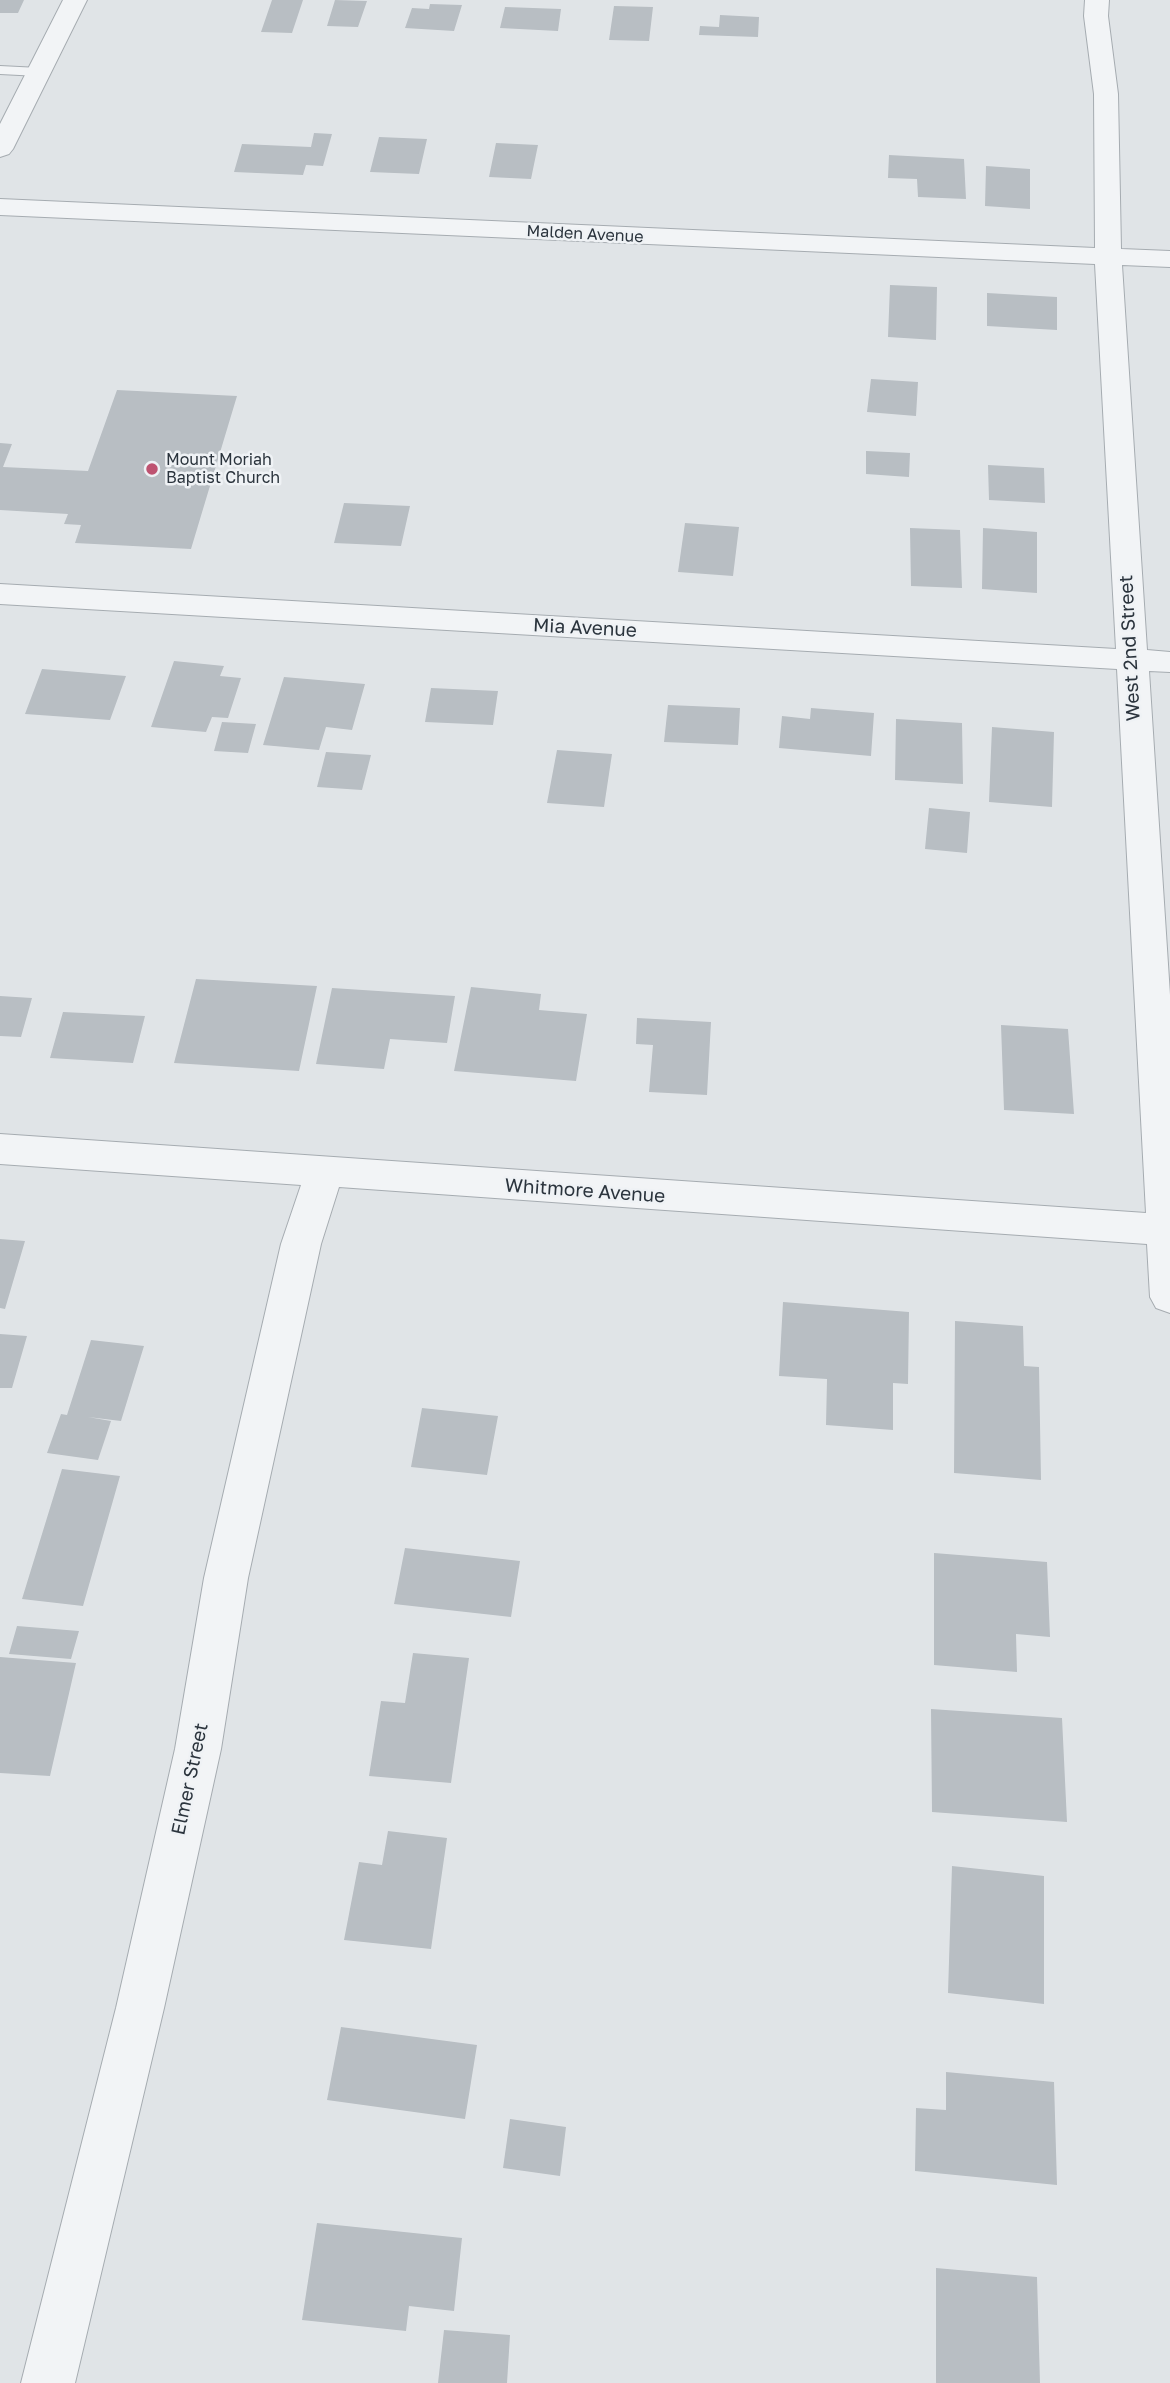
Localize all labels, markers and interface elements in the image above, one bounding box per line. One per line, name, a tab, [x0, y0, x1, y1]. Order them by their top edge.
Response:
street label: Malden Avenue	[526, 221, 644, 247]
place label: Mount Moriah Baptist Church	[166, 450, 280, 488]
marker: Mount Moriah Baptist Church	[144, 461, 160, 477]
street label: West 2nd Street	[1115, 574, 1145, 722]
street label: Mia Avenue	[532, 614, 638, 642]
street label: Whitmore Avenue	[504, 1174, 666, 1208]
street label: Elmer Street	[167, 1721, 213, 1837]

